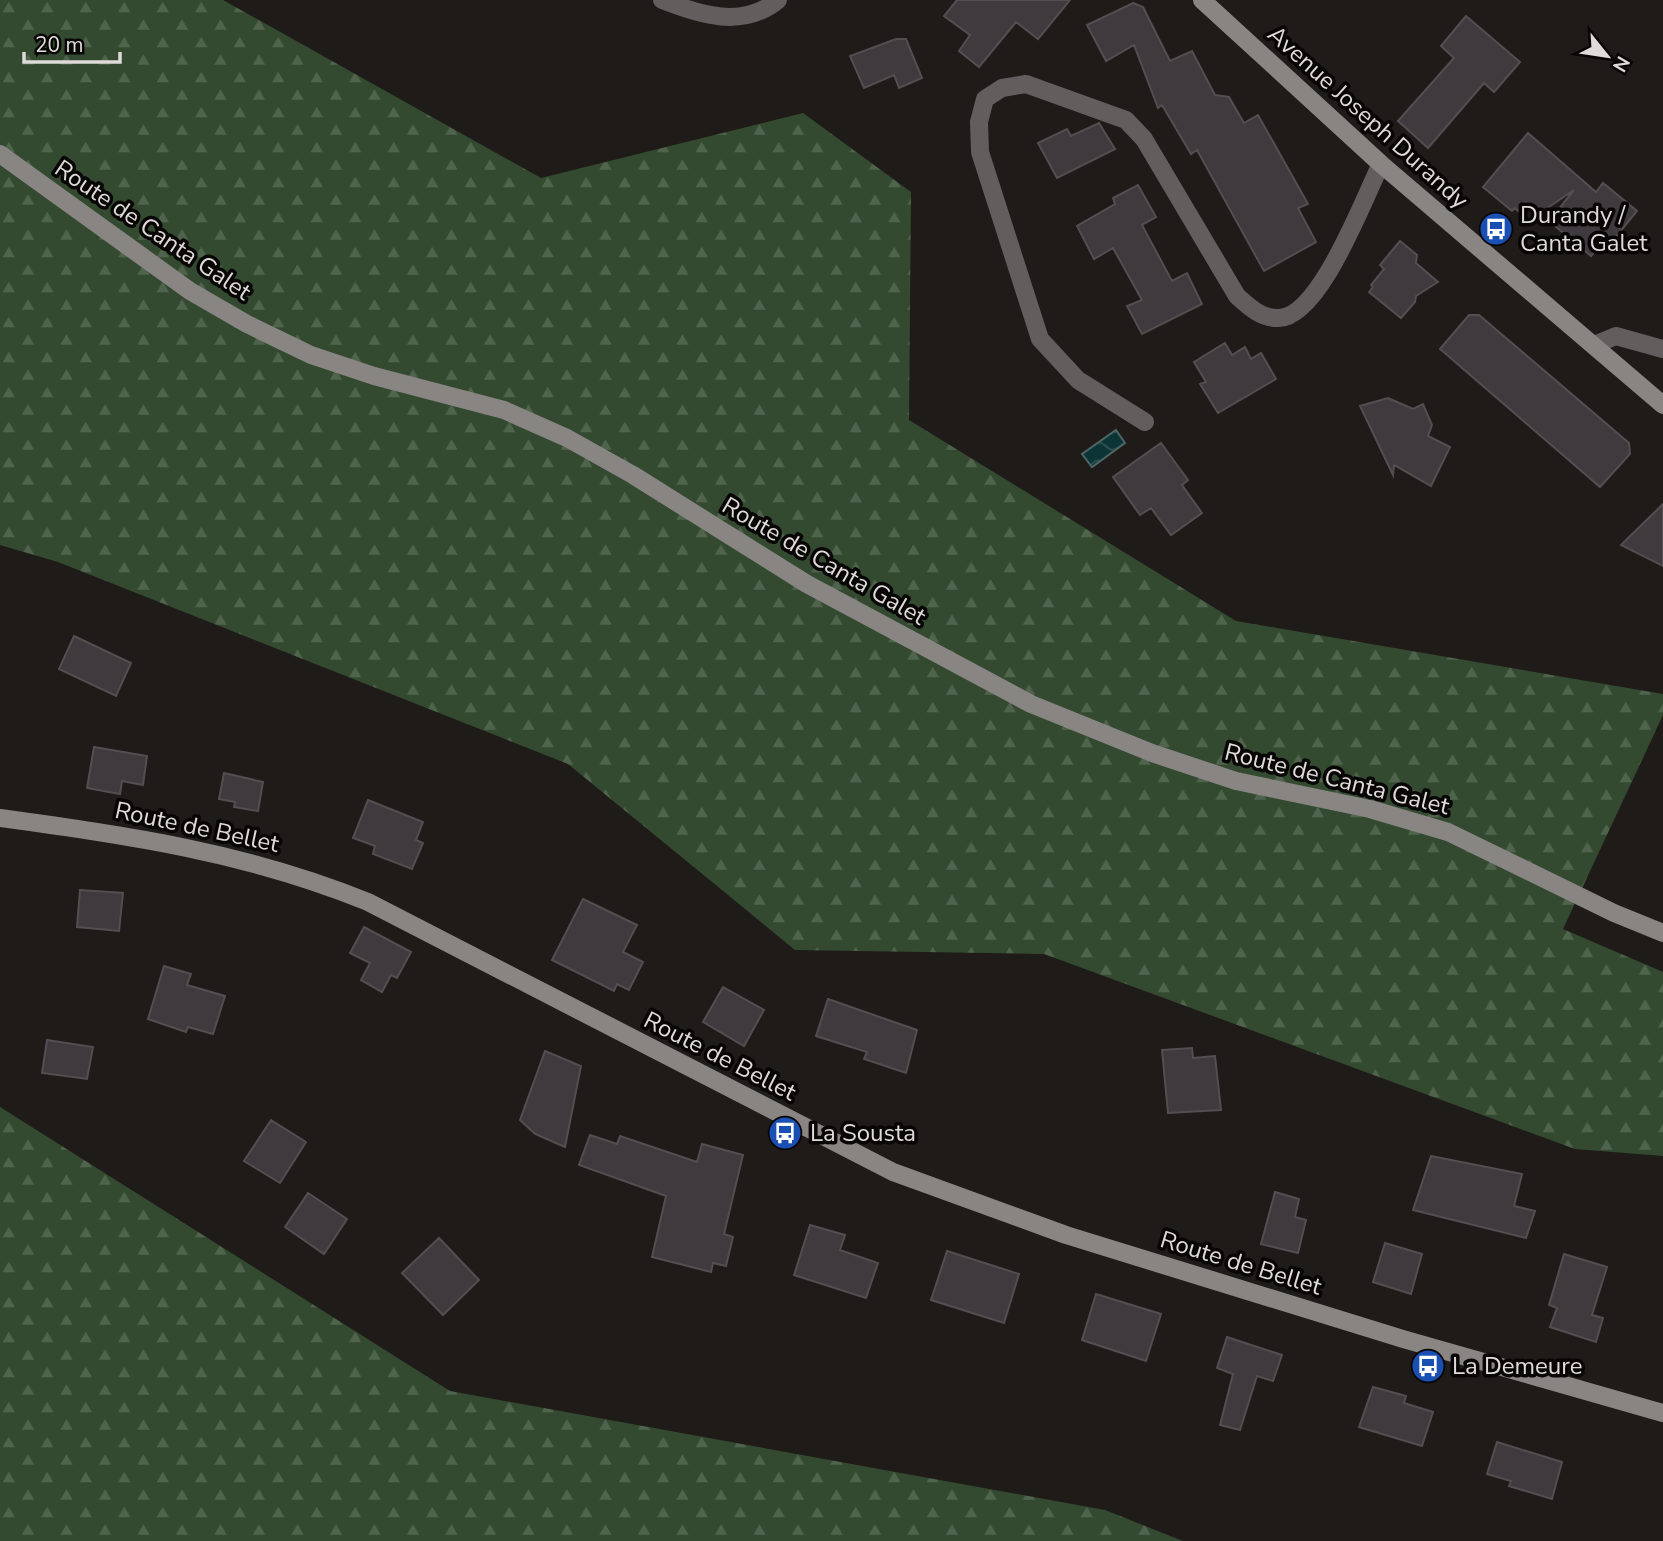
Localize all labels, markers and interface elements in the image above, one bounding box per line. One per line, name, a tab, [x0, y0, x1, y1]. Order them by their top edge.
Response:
street label: Avenue Joseph Durandy	[1261, 18, 1476, 216]
scale bar	[24, 21, 121, 65]
north arrow	[1572, 21, 1642, 91]
text: 20 m	[35, 31, 84, 59]
text: N	[1606, 51, 1636, 77]
street label: Route de Canta Galet	[49, 152, 258, 308]
place label: Durandy / Canta Galet	[1520, 199, 1648, 259]
bus stop icon: Durandy / Canta Galet	[1477, 210, 1515, 248]
street label: Route de Canta Galet	[716, 490, 932, 633]
street label: Route de Canta Galet	[1221, 736, 1453, 823]
street label: Route de Bellet	[112, 794, 283, 860]
street label: Route de Bellet	[638, 1004, 802, 1108]
bus stop icon: La Sousta	[766, 1114, 804, 1152]
place label: La Sousta	[810, 1117, 916, 1149]
street label: Route de Bellet	[1156, 1223, 1326, 1303]
bus stop icon: La Demeure	[1409, 1347, 1447, 1385]
place label: La Demeure	[1452, 1350, 1582, 1382]

